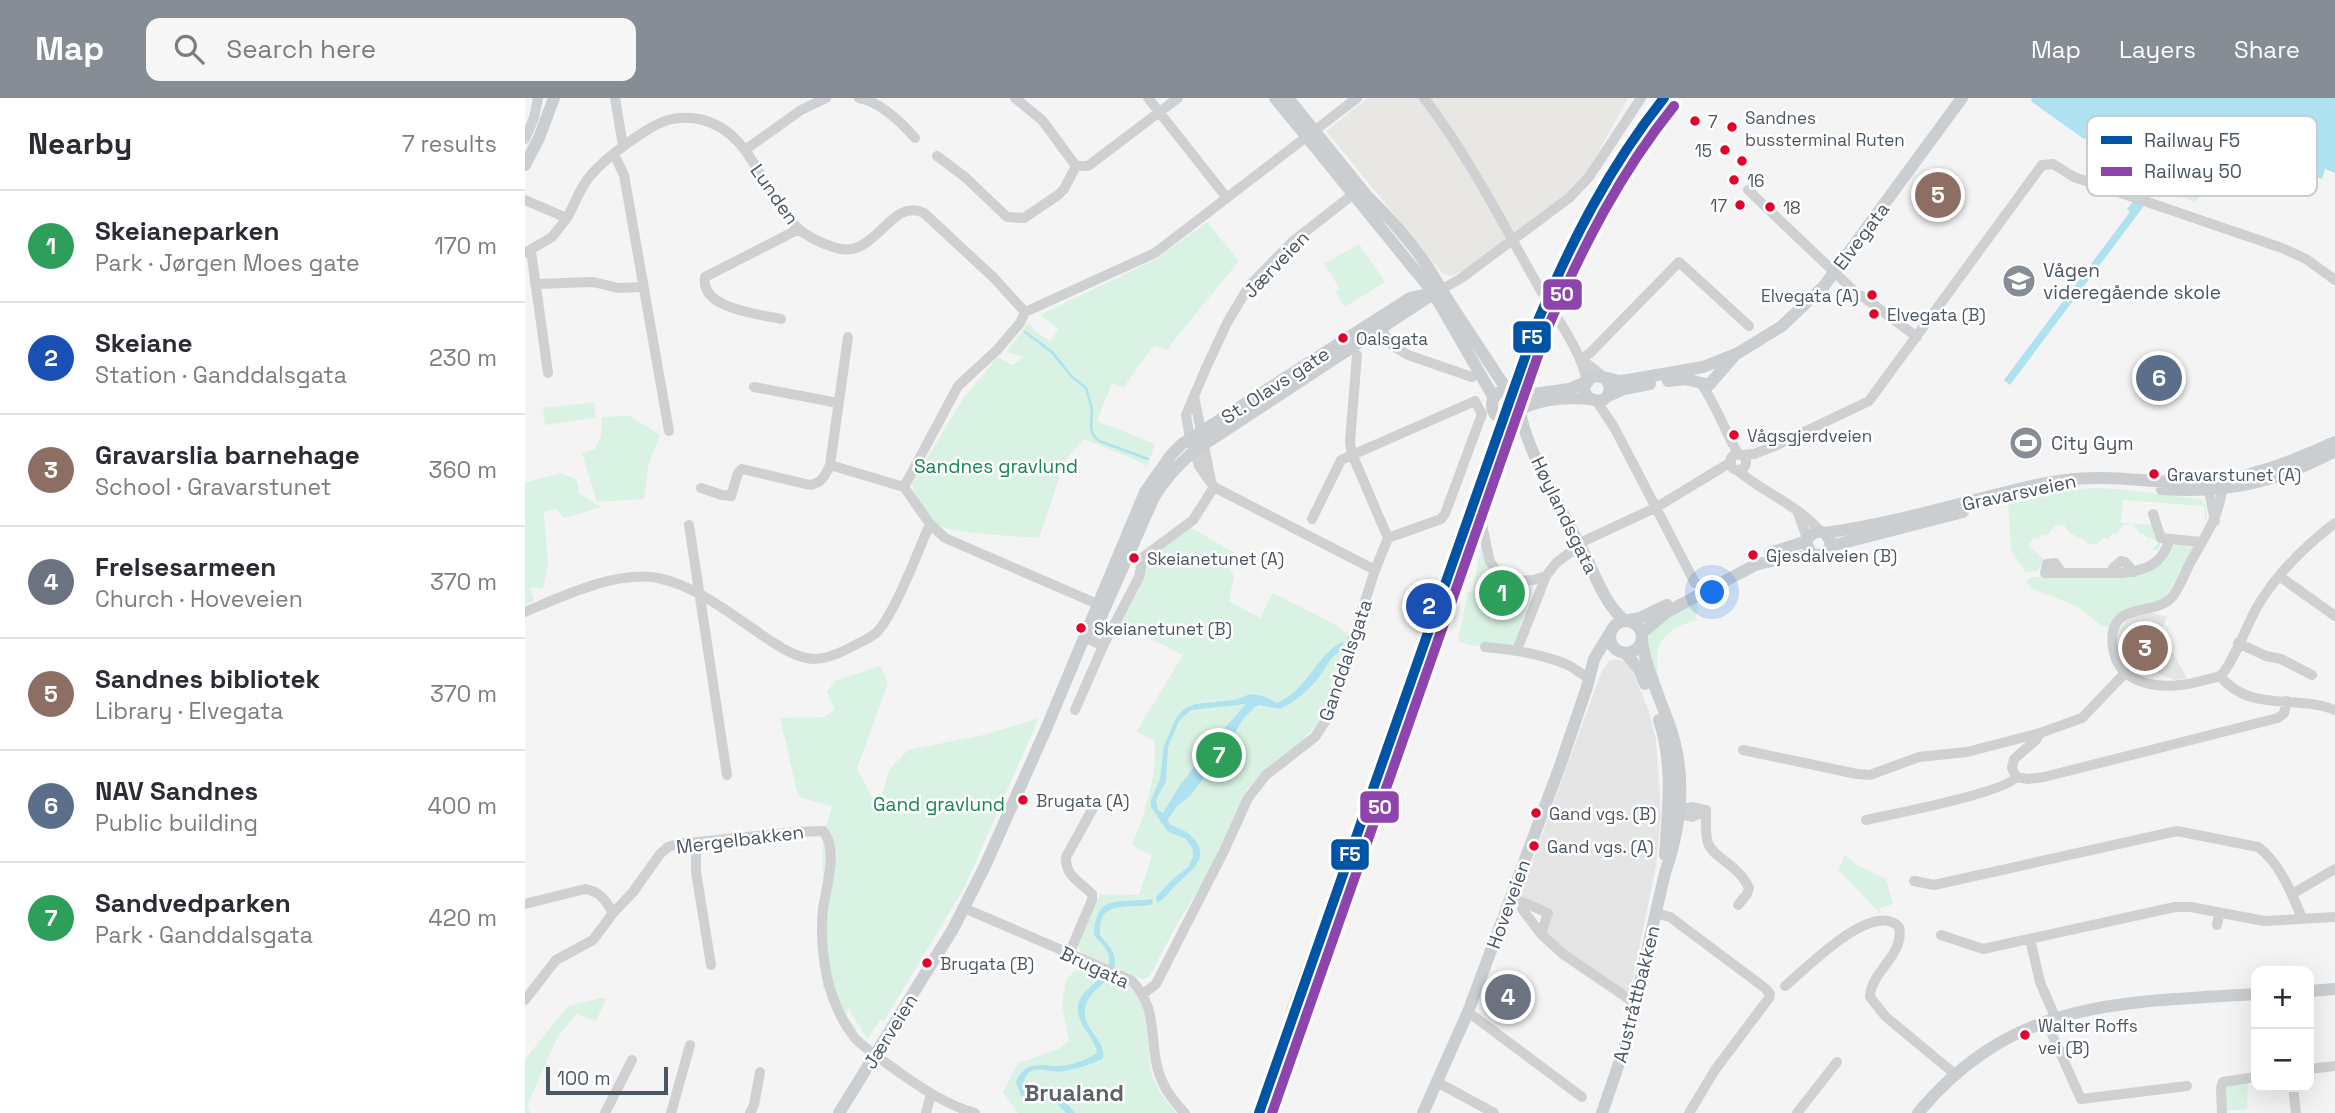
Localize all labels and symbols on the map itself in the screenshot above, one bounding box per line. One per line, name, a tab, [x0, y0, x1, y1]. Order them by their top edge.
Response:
place label: Sandnes bussterminal Ruten	[1745, 107, 1905, 151]
place label: 7	[1708, 111, 1718, 133]
marker: 7	[1688, 114, 1702, 128]
legend	[2087, 116, 2317, 196]
marker: Sandnes bussterminal Ruten	[1725, 120, 1739, 134]
text: Railway F5	[2144, 128, 2240, 153]
place label: 15	[1695, 140, 1712, 162]
marker: 15	[1718, 143, 1732, 157]
unlabelled marker	[1735, 154, 1749, 168]
street label: Lunden	[745, 159, 805, 230]
text: Railway 50	[2144, 159, 2242, 184]
pin: 5	[1915, 169, 1961, 221]
place label: 16	[1747, 170, 1765, 192]
marker: 16	[1727, 173, 1741, 187]
place label: 17	[1710, 195, 1727, 217]
place label: 18	[1783, 197, 1801, 219]
street label: Elvegata	[1828, 197, 1895, 275]
marker: 17	[1733, 198, 1747, 212]
marker: 18	[1763, 200, 1777, 214]
street label: Jærveien	[1238, 225, 1315, 303]
place label: Vågen videregående skole	[2043, 258, 2221, 305]
school or university icon: Vågen videregående skole	[2000, 262, 2038, 300]
line badge: 50	[1542, 278, 1583, 311]
text: 50	[1550, 282, 1574, 307]
place label: Elvegata (A)	[1761, 285, 1859, 307]
marker: Elvegata (A)	[1865, 288, 1879, 302]
place label: Elvegata (B)	[1887, 304, 1986, 326]
marker: Elvegata (B)	[1867, 307, 1881, 321]
line badge: F5	[1512, 320, 1552, 354]
text: F5	[1521, 325, 1543, 350]
place label: Oalsgata	[1356, 328, 1428, 350]
marker: Oalsgata	[1336, 331, 1350, 345]
street label: St. Olavs gate	[1216, 341, 1334, 430]
pin: 6	[2136, 352, 2182, 404]
sports icon: City Gym	[2007, 424, 2045, 462]
place label: Vågsgjerdveien	[1747, 425, 1872, 447]
marker: Vågsgjerdveien	[1727, 428, 1741, 442]
place label: City Gym	[2051, 431, 2134, 456]
street label: Høylandsgata	[1525, 452, 1604, 578]
park label: Sandnes gravlund	[914, 454, 1078, 479]
place label: Gravarstunet (A)	[2167, 464, 2301, 486]
marker: Gravarstunet (A)	[2147, 467, 2161, 481]
street label: Gravarsveien	[1960, 468, 2078, 517]
place label: Gjesdalveien (B)	[1766, 545, 1897, 567]
place label: Skeianetunet (A)	[1147, 548, 1284, 570]
marker: Gjesdalveien (B)	[1746, 548, 1760, 562]
marker: Skeianetunet (A)	[1127, 551, 1141, 565]
pin: 1	[1479, 567, 1525, 619]
your location	[1695, 575, 1729, 609]
pin: 2	[1406, 580, 1452, 632]
street label: Ganddalsgata	[1313, 596, 1378, 724]
place label: Skeianetunet (B)	[1094, 618, 1232, 640]
marker: Skeianetunet (B)	[1074, 621, 1088, 635]
pin: 3	[2122, 622, 2168, 674]
pin: 7	[1196, 729, 1242, 781]
place label: Brugata (A)	[1036, 790, 1129, 812]
line badge: 50	[1359, 790, 1400, 824]
park label: Gand gravlund	[873, 792, 1005, 817]
marker: Brugata (A)	[1016, 793, 1030, 807]
text: 50	[1368, 795, 1392, 820]
place label: Gand vgs. (B)	[1549, 803, 1657, 825]
marker: Gand vgs. (B)	[1529, 806, 1543, 820]
street label: Mergelbakken	[675, 819, 805, 860]
place label: Gand vgs. (A)	[1547, 836, 1654, 858]
line badge: F5	[1330, 838, 1370, 871]
marker: Gand vgs. (A)	[1527, 839, 1541, 853]
text: F5	[1339, 842, 1361, 867]
street label: Hoveveien	[1481, 856, 1536, 952]
street label: Austråttbakken	[1607, 923, 1666, 1065]
street label: Brugata	[1056, 941, 1133, 994]
place label: Brugata (B)	[940, 953, 1034, 975]
marker: Brugata (B)	[920, 956, 934, 970]
pin: 4	[1485, 971, 1531, 1023]
street label: Jærveien	[858, 989, 923, 1074]
place label: Walter Roffs vei (B)	[2038, 1015, 2138, 1059]
marker: Walter Roffs vei (B)	[2018, 1028, 2032, 1042]
scale bar	[546, 1064, 669, 1096]
district label: Brualand	[1024, 1078, 1124, 1108]

